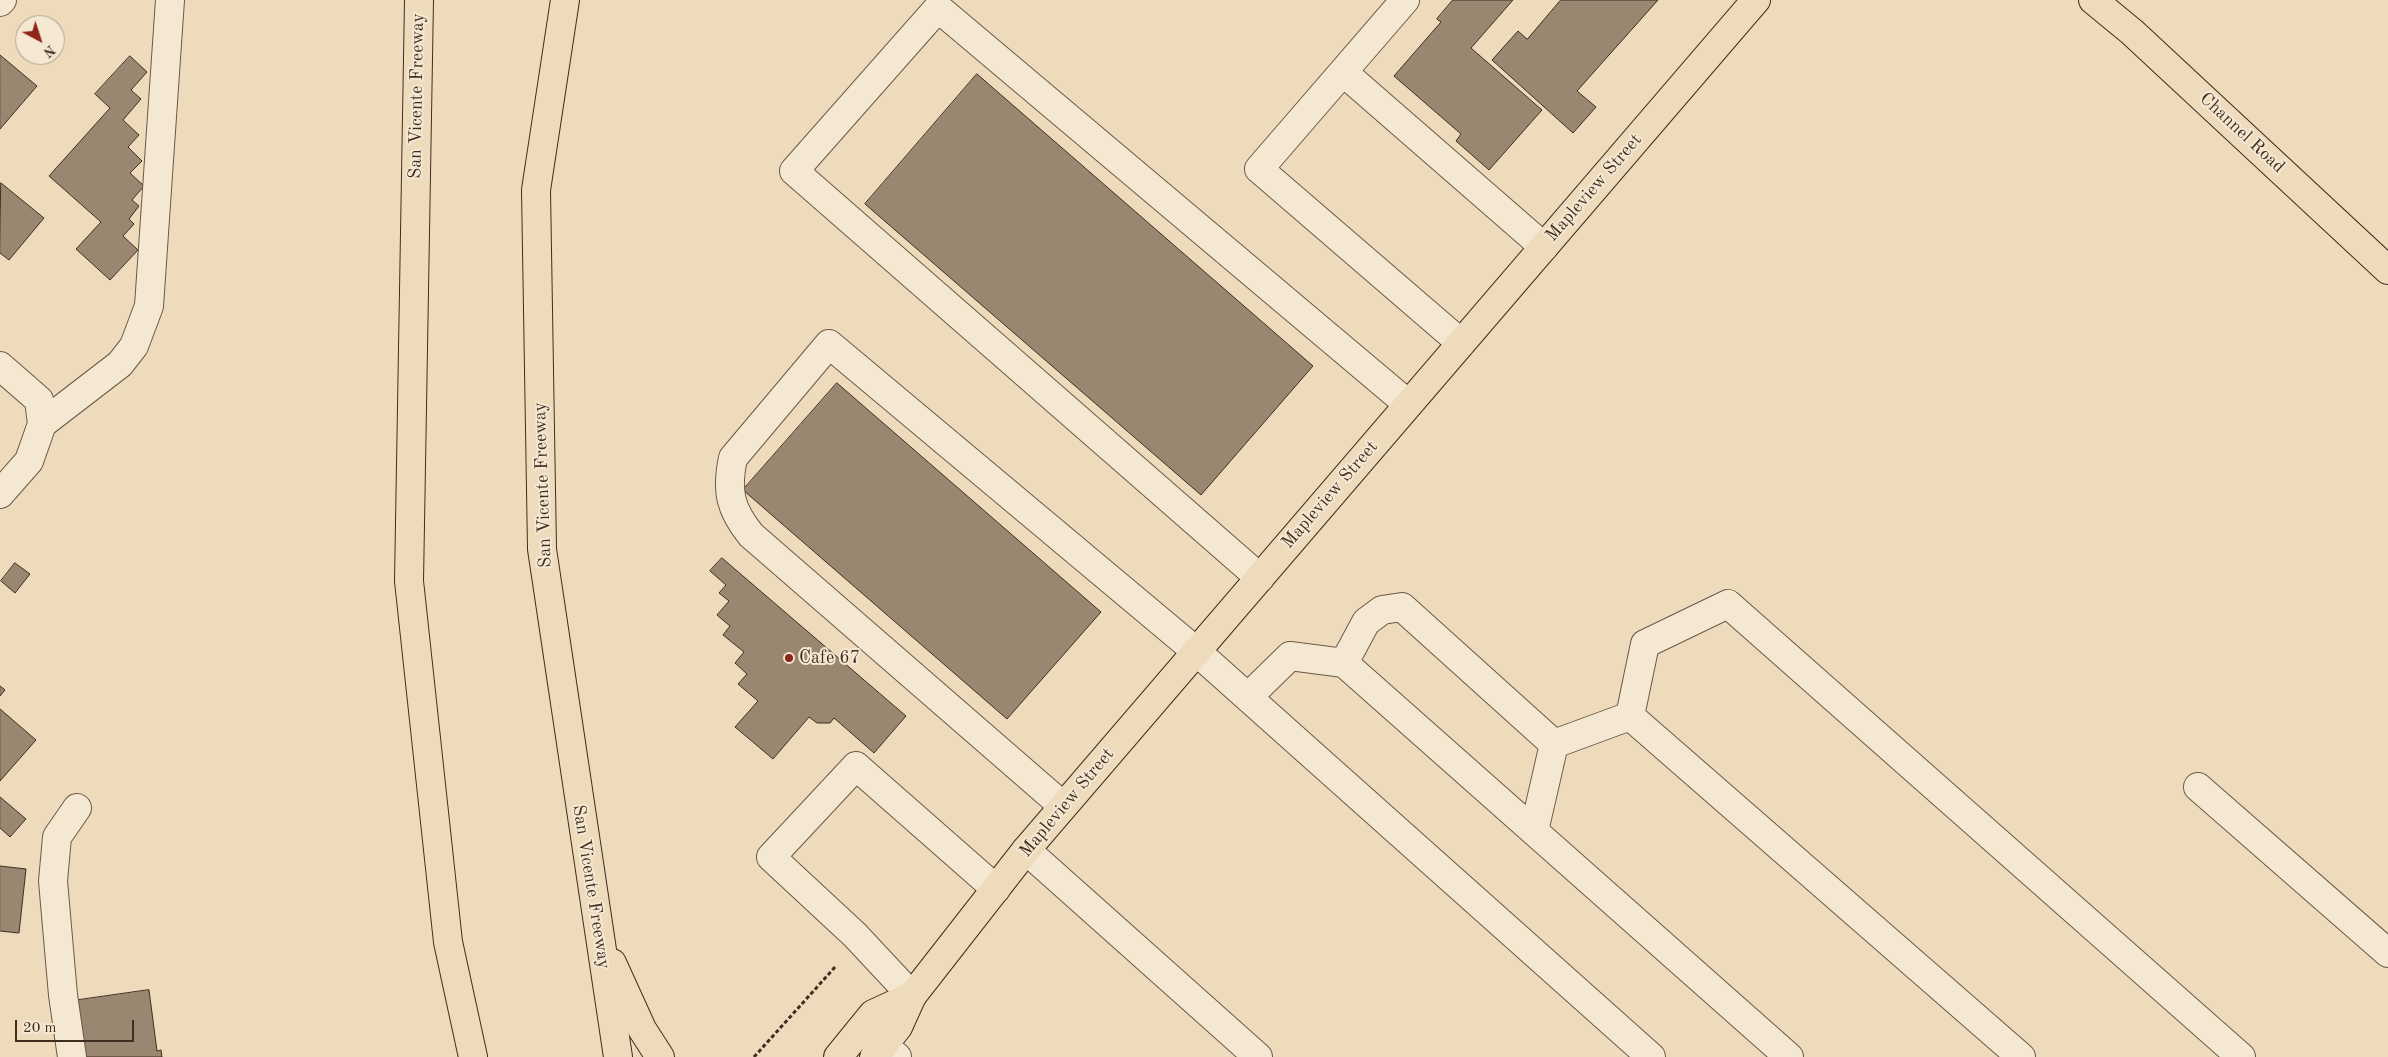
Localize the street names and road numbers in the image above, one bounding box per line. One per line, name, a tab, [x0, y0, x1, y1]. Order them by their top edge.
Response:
street label: San Vicente Freeway	[405, 13, 429, 179]
street label: Channel Road	[2195, 88, 2289, 178]
street label: Mapleview Street	[1541, 130, 1647, 246]
street label: San Vicente Freeway	[529, 402, 557, 568]
street label: Mapleview Street	[1277, 437, 1383, 553]
street label: Mapleview Street	[1015, 744, 1119, 862]
street label: San Vicente Freeway	[567, 803, 615, 971]

